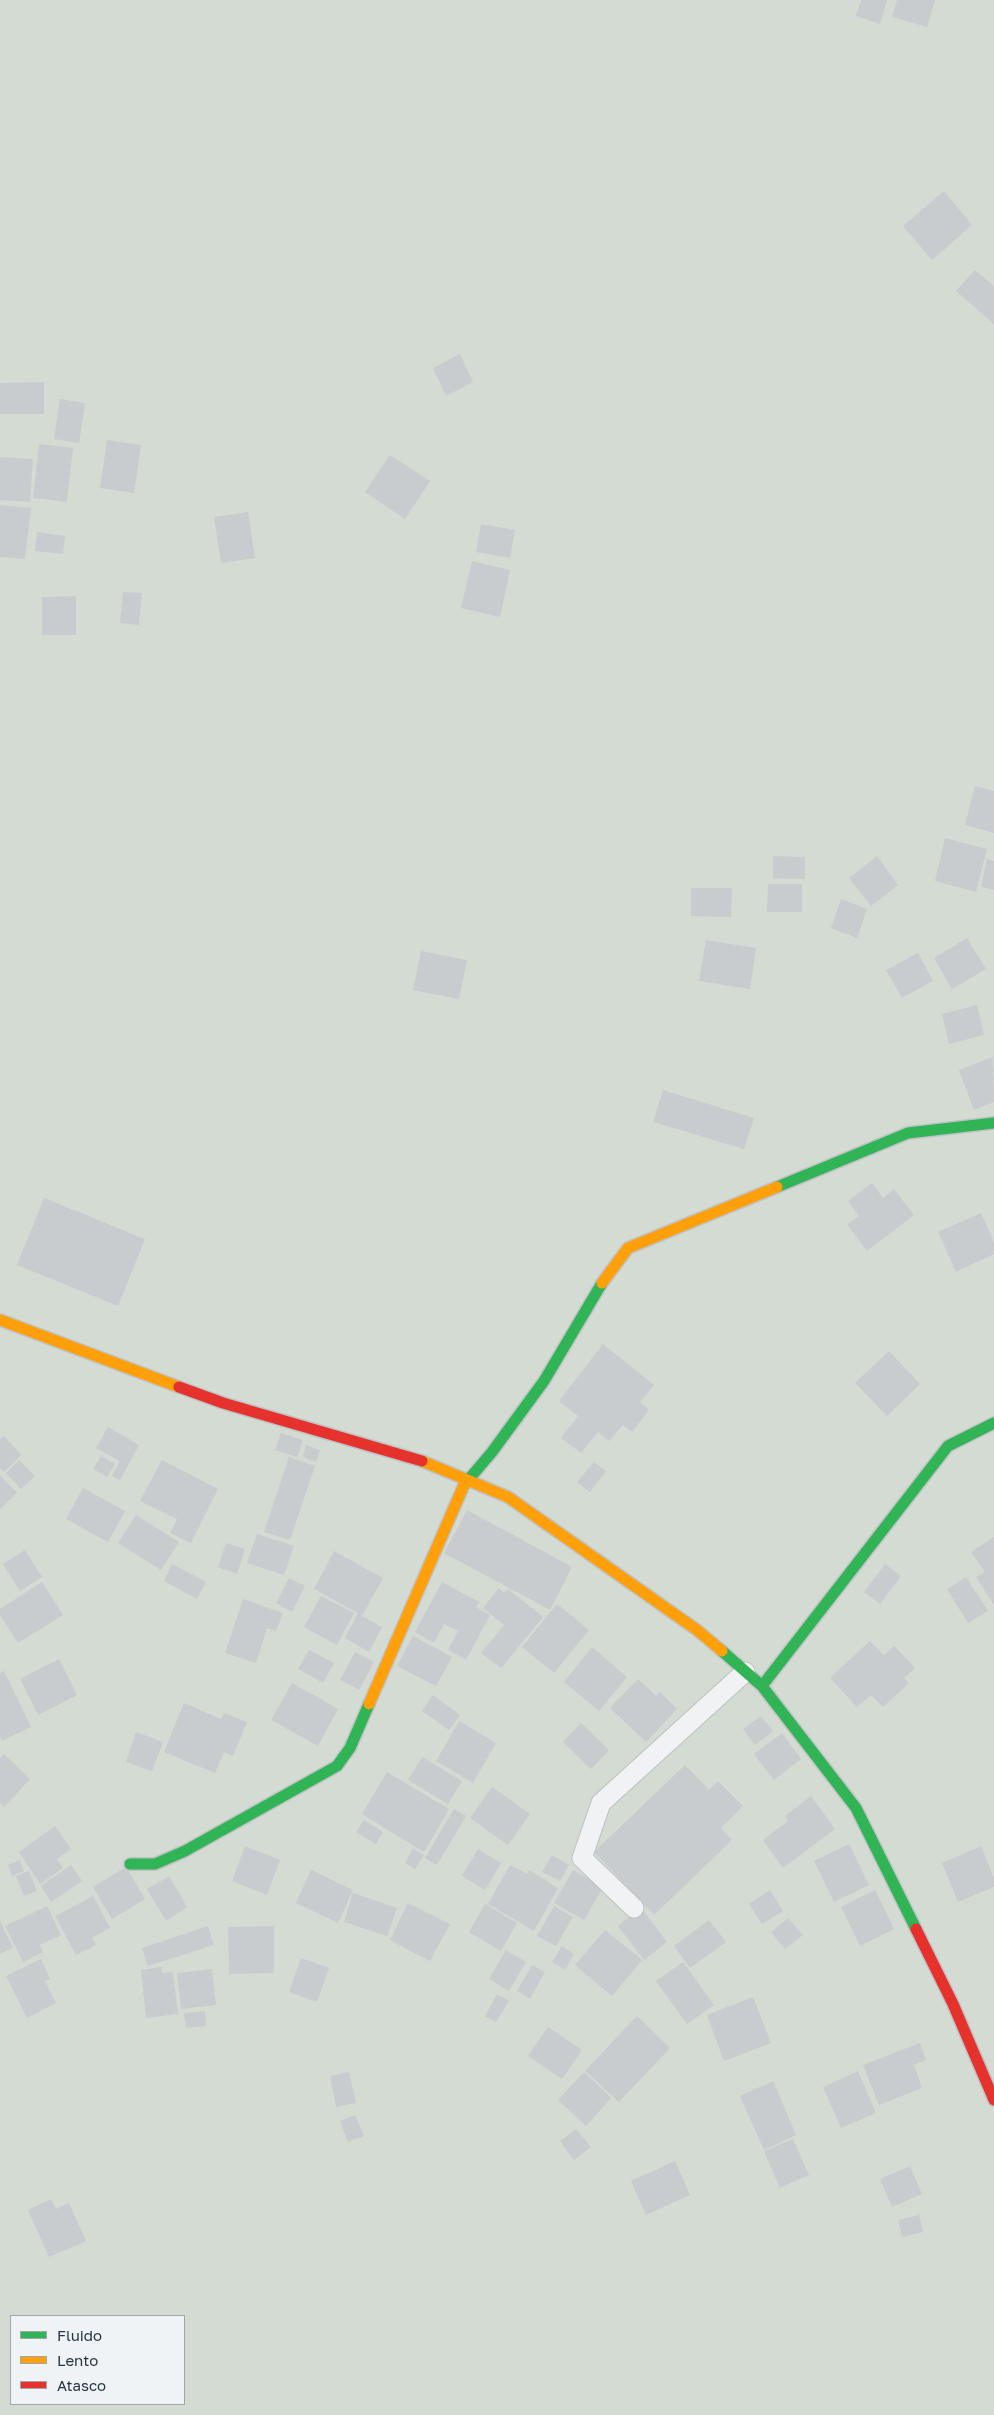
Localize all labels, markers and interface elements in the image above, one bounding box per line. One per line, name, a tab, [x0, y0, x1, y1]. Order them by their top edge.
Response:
legend	[10, 2315, 185, 2405]
text: Fluido	[57, 2326, 102, 2344]
text: Lento	[57, 2351, 98, 2369]
text: Atasco	[57, 2376, 106, 2394]

